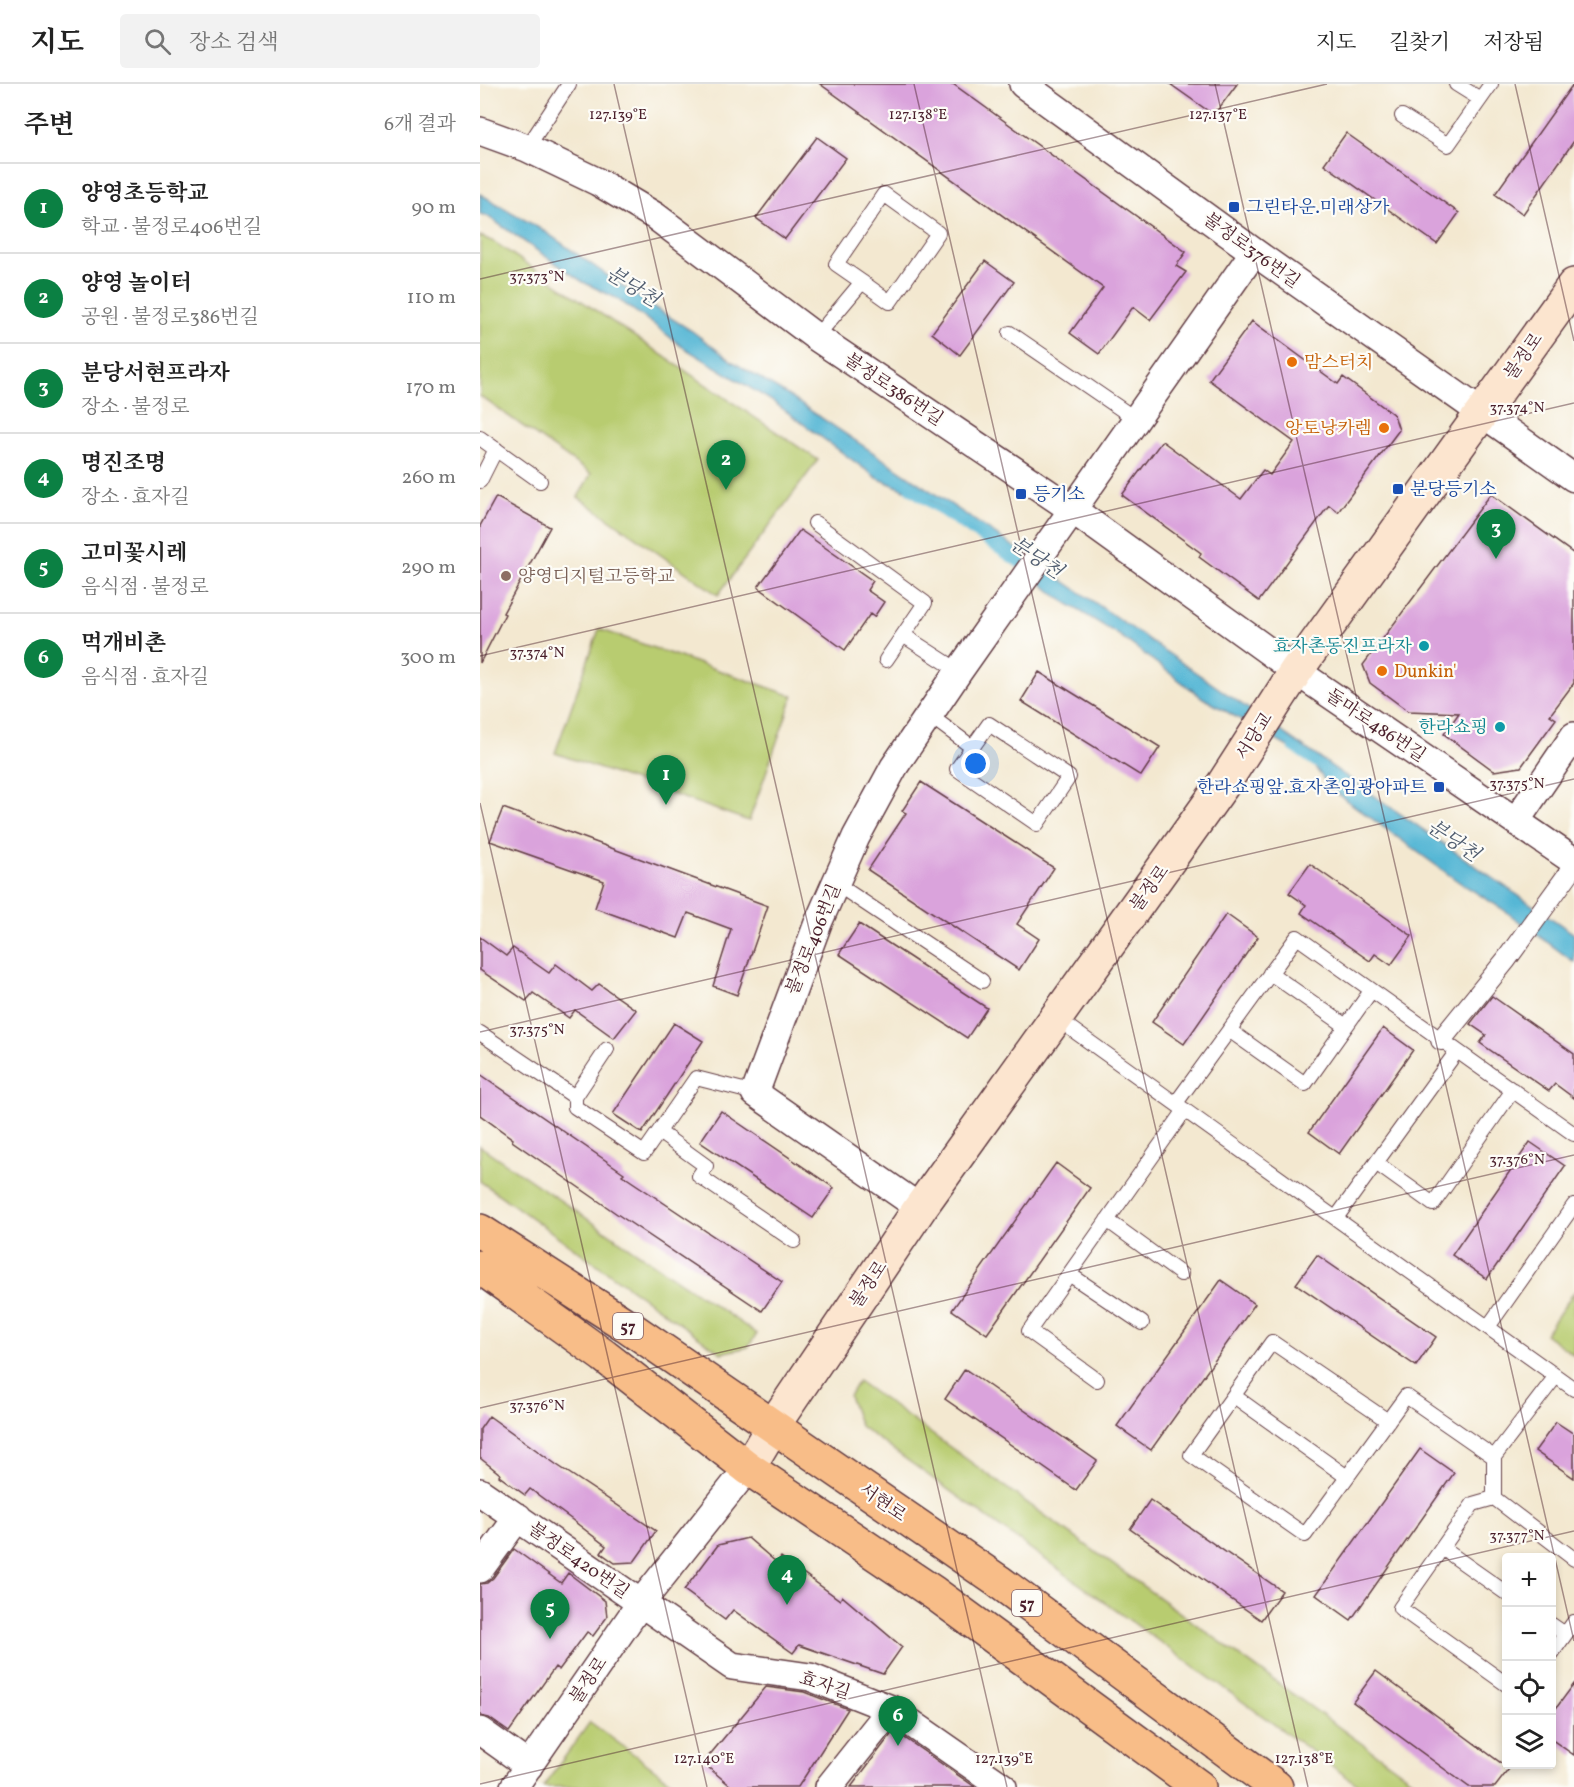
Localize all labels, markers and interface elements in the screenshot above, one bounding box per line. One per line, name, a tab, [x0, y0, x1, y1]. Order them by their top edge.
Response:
search box	[120, 14, 540, 68]
text: 지도	[30, 24, 84, 63]
icon: search	[141, 25, 174, 58]
text: 장소 검색	[189, 28, 279, 59]
text: 지도	[1316, 29, 1356, 58]
text: 길찾기	[1389, 29, 1450, 58]
text: 저장됨	[1483, 29, 1544, 58]
text: 127.139°E	[589, 105, 647, 126]
text: 127.138°E	[889, 105, 947, 126]
text: 127.137°E	[1189, 105, 1247, 126]
text: 주변	[24, 108, 74, 144]
text: 6개 결과	[384, 111, 456, 139]
text: 양영초등학교	[81, 179, 209, 210]
text: 1	[39, 194, 48, 222]
text: 90 m	[412, 194, 456, 222]
place label: 그린타운.미래상가	[1246, 196, 1390, 221]
marker: 그린타운.미래상가	[1227, 200, 1241, 214]
street label: 불정로376번길	[1198, 208, 1305, 295]
text: 학교 · 불정로406번길	[81, 214, 262, 242]
water label: 분당천	[600, 260, 665, 316]
text: 37.373°N	[509, 267, 565, 288]
text: 양영 놀이터	[81, 269, 192, 300]
text: 2	[38, 284, 49, 312]
text: 110 m	[407, 284, 456, 312]
text: 공원 · 불정로386번길	[81, 304, 259, 332]
street label: 불정로	[1499, 328, 1549, 385]
street label: 불정로386번길	[839, 348, 948, 433]
place label: 맘스터치	[1304, 351, 1374, 376]
marker: 맘스터치	[1285, 355, 1299, 369]
text: 분당서현프라자	[81, 359, 230, 390]
text: 3	[38, 374, 49, 402]
text: 170 m	[406, 374, 456, 402]
text: 장소 · 불정로	[81, 394, 190, 422]
text: 37.374°N	[1489, 398, 1545, 419]
place label: 앙토낭카렘	[1285, 417, 1372, 442]
marker: 앙토낭카렘	[1377, 421, 1391, 435]
pin: 2	[706, 440, 746, 490]
text: 명진조명	[81, 449, 166, 480]
text: 4	[37, 464, 50, 492]
text: 260 m	[401, 464, 456, 492]
place label: 분당등기소	[1410, 478, 1497, 503]
marker: 분당등기소	[1391, 482, 1405, 496]
place label: 등기소	[1033, 483, 1085, 508]
text: 장소 · 효자길	[81, 484, 190, 512]
marker: 등기소	[1014, 487, 1028, 501]
pin: 3	[1476, 510, 1516, 559]
water label: 분당천	[1004, 531, 1069, 587]
text: 고미꽃시레	[81, 539, 187, 570]
text: 5	[39, 554, 48, 582]
text: 290 m	[401, 554, 456, 582]
place label: 양영디지털고등학교	[518, 565, 675, 590]
marker: 양영디지털고등학교	[499, 569, 513, 583]
text: 음식점 · 불정로	[81, 574, 209, 602]
text: 먹개비촌	[81, 629, 166, 660]
place label: 효자촌동진프라자	[1273, 635, 1413, 660]
marker: 효자촌동진프라자	[1417, 639, 1431, 653]
text: 37.374°N	[509, 643, 565, 664]
text: 6	[38, 644, 49, 672]
text: 300 m	[400, 644, 456, 672]
place label: Dunkin'	[1394, 660, 1457, 685]
text: 음식점 · 효자길	[81, 664, 209, 692]
marker: Dunkin'	[1375, 664, 1389, 678]
street label: 돌마로486번길	[1320, 684, 1430, 769]
street label: 서당교	[1231, 708, 1280, 766]
place label: 한라쇼핑	[1418, 716, 1488, 741]
marker: 한라쇼핑	[1493, 720, 1507, 734]
your location	[961, 749, 990, 778]
pin: 1	[646, 756, 686, 805]
text: 37.375°N	[1489, 774, 1545, 795]
place label: 한라쇼핑앞.효자촌임광아파트	[1197, 776, 1428, 801]
marker: 한라쇼핑앞.효자촌임광아파트	[1432, 780, 1446, 794]
water label: 분당천	[1421, 814, 1486, 870]
street label: 불정로	[1125, 860, 1176, 917]
street label: 불정로406번길	[781, 880, 848, 999]
text: 37.375°N	[509, 1020, 565, 1041]
text: 37.376°N	[1489, 1150, 1545, 1171]
street label: 불정로	[844, 1256, 894, 1313]
road number: 57	[613, 1313, 643, 1339]
text: 37.376°N	[509, 1396, 565, 1417]
street label: 서현로	[854, 1478, 911, 1528]
street label: 불정로420번길	[523, 1517, 634, 1605]
text: 37.377°N	[1489, 1526, 1545, 1547]
map controls	[1502, 1553, 1556, 1769]
button: +	[1502, 1553, 1556, 1607]
pin: 4	[768, 1556, 806, 1605]
pin: 5	[530, 1590, 570, 1639]
road number: 57	[1012, 1590, 1042, 1616]
button: −	[1502, 1607, 1556, 1661]
street label: 불정로	[564, 1652, 614, 1709]
button: locate	[1502, 1661, 1556, 1715]
street label: 효자길	[796, 1666, 853, 1706]
pin: 6	[878, 1696, 918, 1746]
button: layers	[1502, 1715, 1556, 1769]
text: 127.140°E	[674, 1749, 734, 1770]
text: 127.139°E	[975, 1749, 1033, 1770]
text: 127.138°E	[1275, 1749, 1333, 1770]

